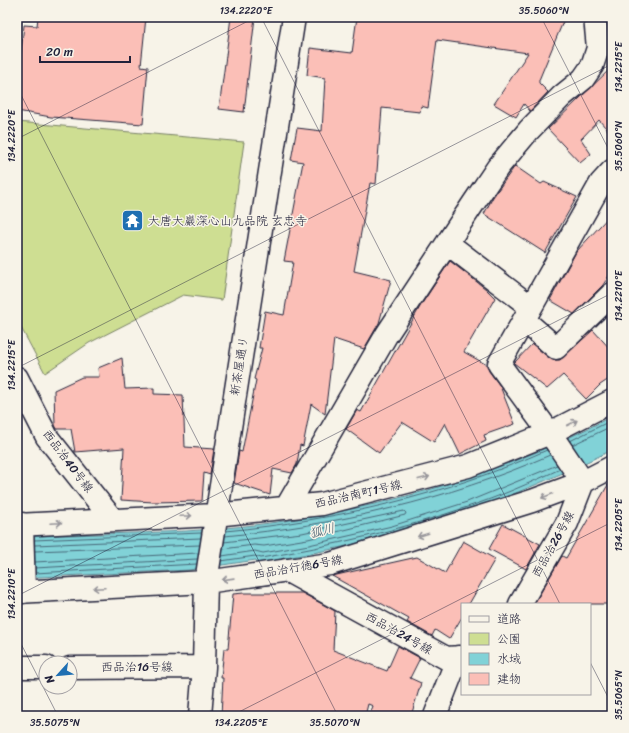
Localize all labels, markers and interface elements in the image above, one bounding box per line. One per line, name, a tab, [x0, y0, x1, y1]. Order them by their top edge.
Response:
text: 134.2220°E	[220, 2, 274, 20]
text: 35.5060°N	[519, 2, 569, 20]
scale bar	[40, 38, 130, 64]
text: 134.2215°E	[610, 40, 628, 92]
text: 20 m	[46, 41, 73, 63]
text: 134.2220°E	[3, 108, 21, 162]
text: 35.5060°N	[610, 121, 628, 171]
temple icon: 大唐大巖深心山九品院 玄忠寺	[120, 208, 146, 234]
place label: 大唐大巖深心山九品院 玄忠寺	[148, 210, 307, 232]
text: 134.2210°E	[610, 269, 628, 322]
street label: 新茶屋通り	[223, 335, 255, 397]
text: 134.2215°E	[3, 338, 21, 390]
one-way arrow	[565, 418, 577, 426]
street label: 西品治40号線	[37, 424, 99, 498]
street label: 西品治南町1号線	[312, 473, 404, 515]
one-way arrow	[417, 473, 430, 481]
one-way arrow	[541, 492, 553, 500]
text: 134.2205°E	[610, 497, 628, 551]
street label: 西品治26号線	[526, 506, 580, 582]
one-way arrow	[179, 513, 192, 520]
water label: 狐川	[307, 516, 337, 545]
one-way arrow	[49, 519, 62, 527]
one-way arrow	[417, 532, 430, 539]
street label: 西品治行徳6号線	[251, 548, 345, 586]
text: 134.2210°E	[3, 567, 21, 620]
one-way arrow	[222, 575, 235, 583]
one-way arrow	[93, 584, 106, 592]
legend	[461, 603, 591, 695]
street label: 西品治24号線	[361, 605, 437, 661]
text: 道路	[497, 608, 521, 630]
text: 公園	[497, 628, 521, 650]
text: 水域	[497, 648, 521, 670]
north arrow	[38, 655, 78, 695]
street label: 西品治16号線	[101, 656, 173, 678]
text: 建物	[497, 668, 521, 690]
text: 35.5065°N	[610, 670, 628, 720]
text: N	[39, 671, 60, 688]
text: 35.5075°N	[30, 714, 80, 732]
text: 134.2205°E	[215, 714, 269, 732]
text: 35.5070°N	[310, 714, 360, 732]

